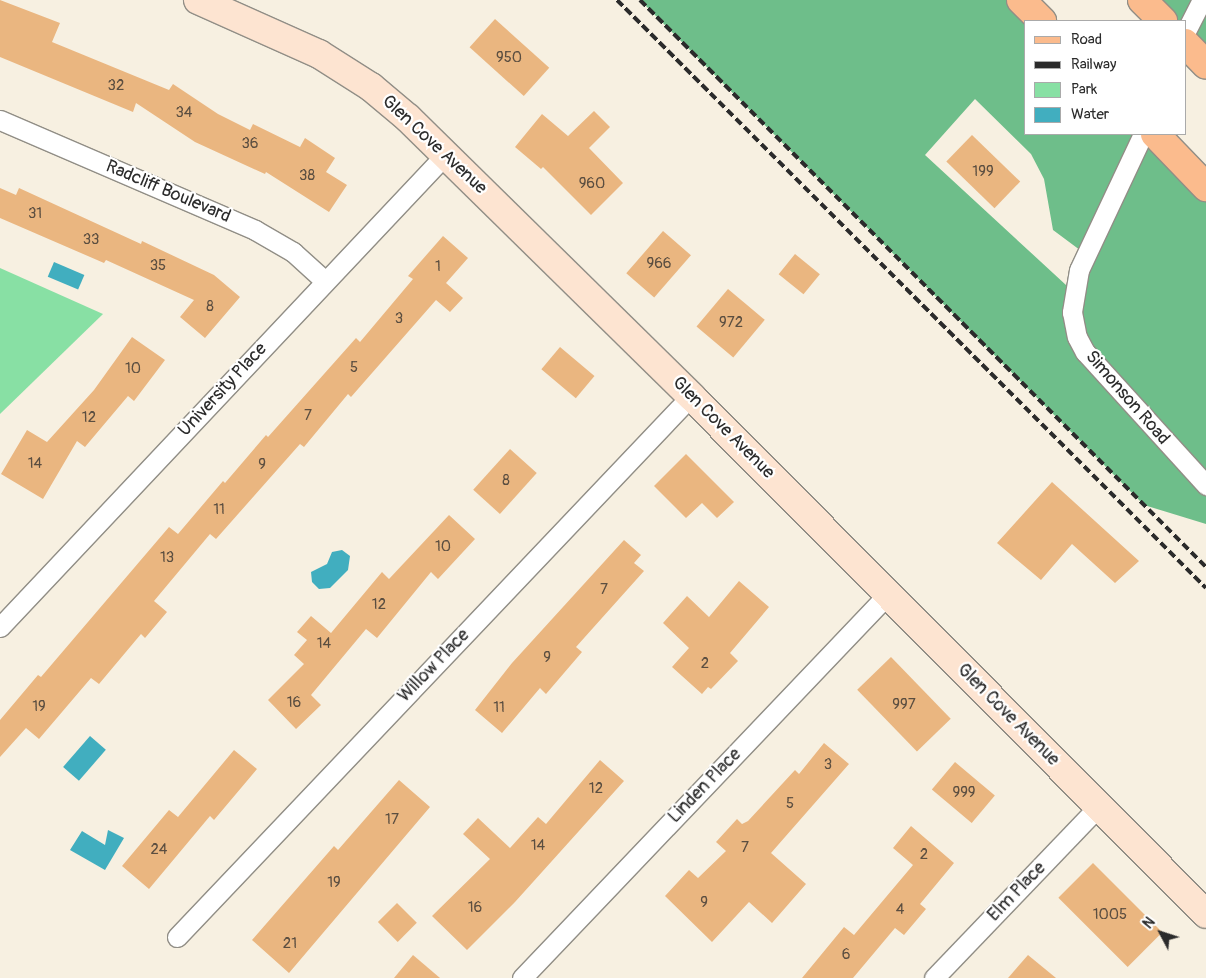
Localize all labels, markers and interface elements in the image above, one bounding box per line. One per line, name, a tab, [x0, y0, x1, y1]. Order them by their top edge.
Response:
legend	[1024, 20, 1186, 135]
text: Road	[1071, 30, 1102, 49]
house number: 950	[496, 49, 522, 67]
text: Railway	[1071, 55, 1116, 74]
house number: 32	[108, 77, 124, 95]
text: Park	[1071, 80, 1097, 99]
street label: Glen Cove Avenue	[377, 91, 491, 199]
house number: 34	[175, 104, 193, 122]
text: Water	[1071, 105, 1109, 124]
house number: 36	[241, 135, 259, 153]
street label: Radcliff Boulevard	[102, 156, 234, 228]
house number: 199	[972, 163, 994, 181]
house number: 38	[299, 167, 315, 185]
house number: 960	[579, 175, 605, 193]
house number: 31	[28, 205, 42, 223]
house number: 33	[83, 231, 99, 249]
house number: 966	[646, 255, 672, 273]
house number: 35	[150, 257, 166, 275]
house number: 1	[435, 258, 441, 276]
house number: 8	[206, 298, 214, 316]
house number: 3	[395, 310, 403, 328]
house number: 972	[719, 314, 743, 332]
street label: University Place	[174, 339, 272, 441]
street label: Simonson Road	[1080, 347, 1174, 449]
house number: 5	[350, 359, 358, 377]
house number: 10	[125, 360, 141, 378]
street label: Glen Cove Avenue	[667, 372, 779, 484]
house number: 7	[304, 407, 312, 425]
house number: 12	[82, 409, 96, 427]
house number: 14	[28, 455, 42, 473]
house number: 9	[258, 456, 266, 474]
house number: 8	[502, 472, 510, 490]
house number: 11	[213, 501, 225, 519]
house number: 10	[435, 538, 451, 556]
house number: 13	[160, 549, 174, 567]
house number: 7	[600, 581, 608, 599]
house number: 12	[372, 596, 386, 614]
street label: Willow Place	[394, 625, 474, 707]
house number: 14	[317, 635, 331, 653]
house number: 9	[543, 649, 551, 667]
house number: 2	[701, 655, 709, 673]
street label: Glen Cove Avenue	[952, 659, 1064, 771]
house number: 16	[287, 694, 301, 712]
house number: 997	[892, 696, 916, 714]
house number: 19	[32, 698, 46, 716]
house number: 11	[493, 699, 505, 717]
street label: Linden Place	[664, 744, 746, 828]
house number: 3	[824, 756, 832, 774]
house number: 12	[589, 780, 603, 798]
house number: 999	[952, 784, 976, 802]
house number: 5	[786, 795, 794, 813]
house number: 17	[385, 811, 399, 829]
house number: 14	[531, 837, 545, 855]
house number: 7	[741, 839, 749, 857]
house number: 24	[150, 841, 168, 859]
house number: 2	[920, 846, 928, 864]
street label: Elm Place	[983, 858, 1051, 926]
house number: 19	[327, 874, 341, 892]
house number: 9	[700, 894, 708, 912]
house number: 16	[468, 899, 482, 917]
house number: 4	[896, 901, 904, 919]
house number: 1005	[1093, 906, 1127, 924]
north arrow	[1136, 908, 1186, 958]
text: N	[1140, 914, 1159, 932]
house number: 21	[283, 935, 297, 953]
house number: 6	[842, 946, 850, 964]

